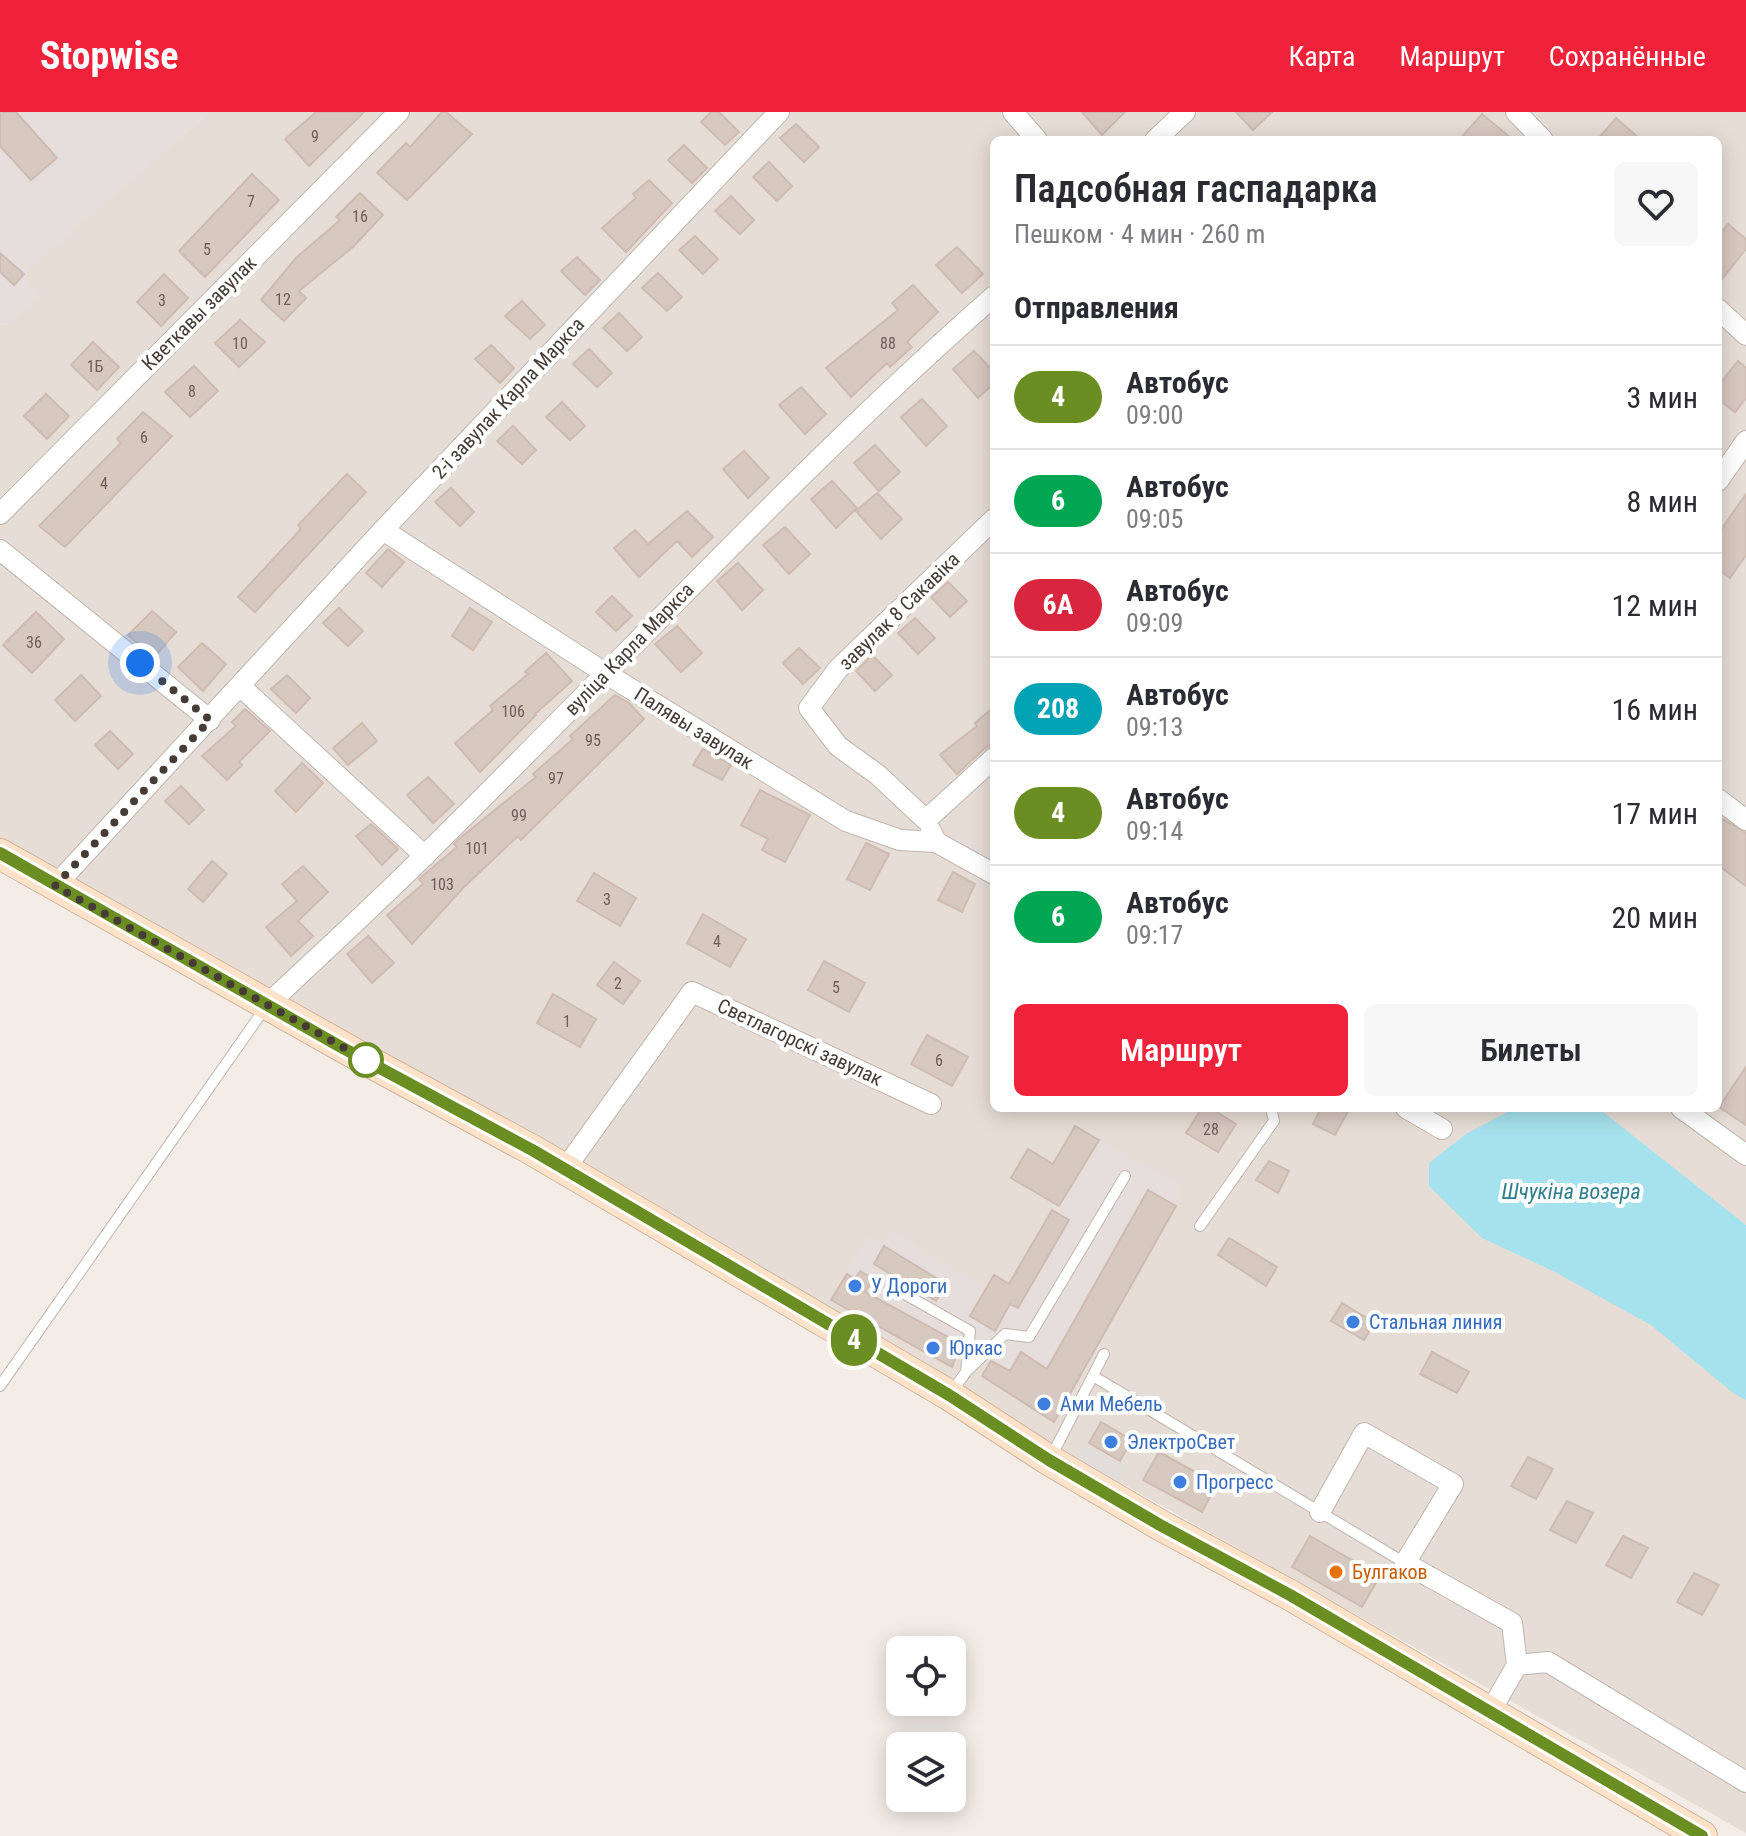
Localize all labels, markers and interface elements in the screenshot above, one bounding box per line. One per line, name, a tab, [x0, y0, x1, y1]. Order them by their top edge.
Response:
text: Stopwise	[40, 34, 178, 78]
text: Карта	[1289, 40, 1355, 73]
text: Маршрут	[1399, 40, 1505, 73]
text: Сохранённые	[1549, 40, 1706, 73]
house number: 9	[311, 127, 319, 146]
button: heart	[1614, 162, 1698, 246]
text: Падсобная гаспадарка	[1014, 167, 1378, 211]
house number: 7	[247, 192, 255, 211]
house number: 16	[352, 207, 368, 226]
text: Пешком · 4 мин · 260 m	[1014, 219, 1265, 249]
house number: 5	[203, 240, 211, 259]
street label: Кветкавы завулак	[137, 250, 262, 375]
house number: 12	[275, 290, 291, 309]
text: Отправления	[1014, 290, 1179, 325]
house number: 3	[158, 291, 166, 310]
street label: 2-і завулак Карла Маркса	[427, 312, 589, 484]
house number: 10	[232, 334, 248, 353]
house number: 88	[880, 334, 896, 353]
house number: 1Б	[87, 357, 104, 376]
text: Автобус	[1126, 365, 1229, 400]
text: 4	[1051, 380, 1065, 413]
text: 3 мин	[1626, 380, 1698, 415]
house number: 8	[188, 382, 196, 401]
text: 09:00	[1126, 400, 1183, 430]
house number: 6	[140, 428, 148, 447]
text: Автобус	[1126, 469, 1229, 504]
house number: 4	[100, 474, 108, 493]
text: 6	[1051, 484, 1065, 517]
text: 8 мин	[1626, 484, 1698, 519]
text: 09:05	[1126, 504, 1183, 534]
street label: завулак 8 Сакавіка	[834, 547, 964, 675]
text: Автобус	[1126, 573, 1229, 608]
street label: вуліца Карла Маркса	[560, 578, 698, 720]
text: 6А	[1043, 588, 1073, 621]
text: 12 мин	[1612, 588, 1698, 623]
text: 09:09	[1126, 608, 1183, 638]
house number: 36	[26, 633, 42, 652]
your location	[120, 643, 160, 683]
text: Автобус	[1126, 677, 1229, 712]
street label: Палявы завулак	[630, 682, 758, 774]
text: 208	[1037, 692, 1079, 725]
text: 16 мин	[1612, 692, 1698, 727]
house number: 106	[501, 702, 525, 721]
text: 09:13	[1126, 712, 1183, 742]
house number: 95	[585, 731, 601, 750]
house number: 97	[548, 769, 564, 788]
text: Автобус	[1126, 781, 1229, 816]
text: 4	[1051, 796, 1065, 829]
text: 17 мин	[1612, 796, 1698, 831]
house number: 99	[511, 806, 527, 825]
text: 09:14	[1126, 816, 1183, 846]
house number: 101	[465, 839, 489, 858]
house number: 103	[430, 875, 454, 894]
text: Автобус	[1126, 885, 1229, 920]
house number: 3	[603, 890, 611, 909]
text: 6	[1051, 900, 1065, 933]
text: 20 мин	[1612, 900, 1698, 935]
text: 09:17	[1126, 920, 1183, 950]
house number: 4	[713, 932, 721, 951]
house number: 2	[614, 974, 622, 993]
house number: 5	[832, 978, 840, 997]
street label: Светлагорскі завулак	[714, 993, 887, 1091]
button: Маршрут	[1014, 1004, 1348, 1096]
button: Билеты	[1364, 1004, 1698, 1096]
house number: 1	[563, 1012, 571, 1031]
unlabelled marker	[349, 1043, 383, 1077]
house number: 6	[935, 1051, 943, 1070]
house number: 28	[1203, 1120, 1219, 1139]
water label: Шчукіна возера	[1501, 1179, 1641, 1204]
place label: У Дороги	[871, 1274, 947, 1298]
marker: У Дороги	[846, 1277, 864, 1295]
place label: Стальная линия	[1369, 1310, 1502, 1334]
marker: Стальная линия	[1344, 1313, 1362, 1331]
line badge: 4	[828, 1314, 880, 1366]
text: 4	[847, 1323, 861, 1356]
place label: Юркас	[949, 1336, 1003, 1360]
marker: Юркас	[924, 1339, 942, 1357]
place label: Ами Мебель	[1060, 1392, 1163, 1416]
marker: Ами Мебель	[1035, 1395, 1053, 1413]
place label: ЭлектроСвет	[1127, 1430, 1235, 1454]
marker: ЭлектроСвет	[1102, 1433, 1120, 1451]
place label: Прогресс	[1196, 1470, 1273, 1494]
marker: Прогресс	[1171, 1473, 1189, 1491]
place label: Булгаков	[1352, 1560, 1428, 1584]
marker: Булгаков	[1327, 1563, 1345, 1581]
map controls	[886, 1636, 966, 1812]
button: locate	[886, 1636, 966, 1716]
button: layers	[886, 1732, 966, 1812]

